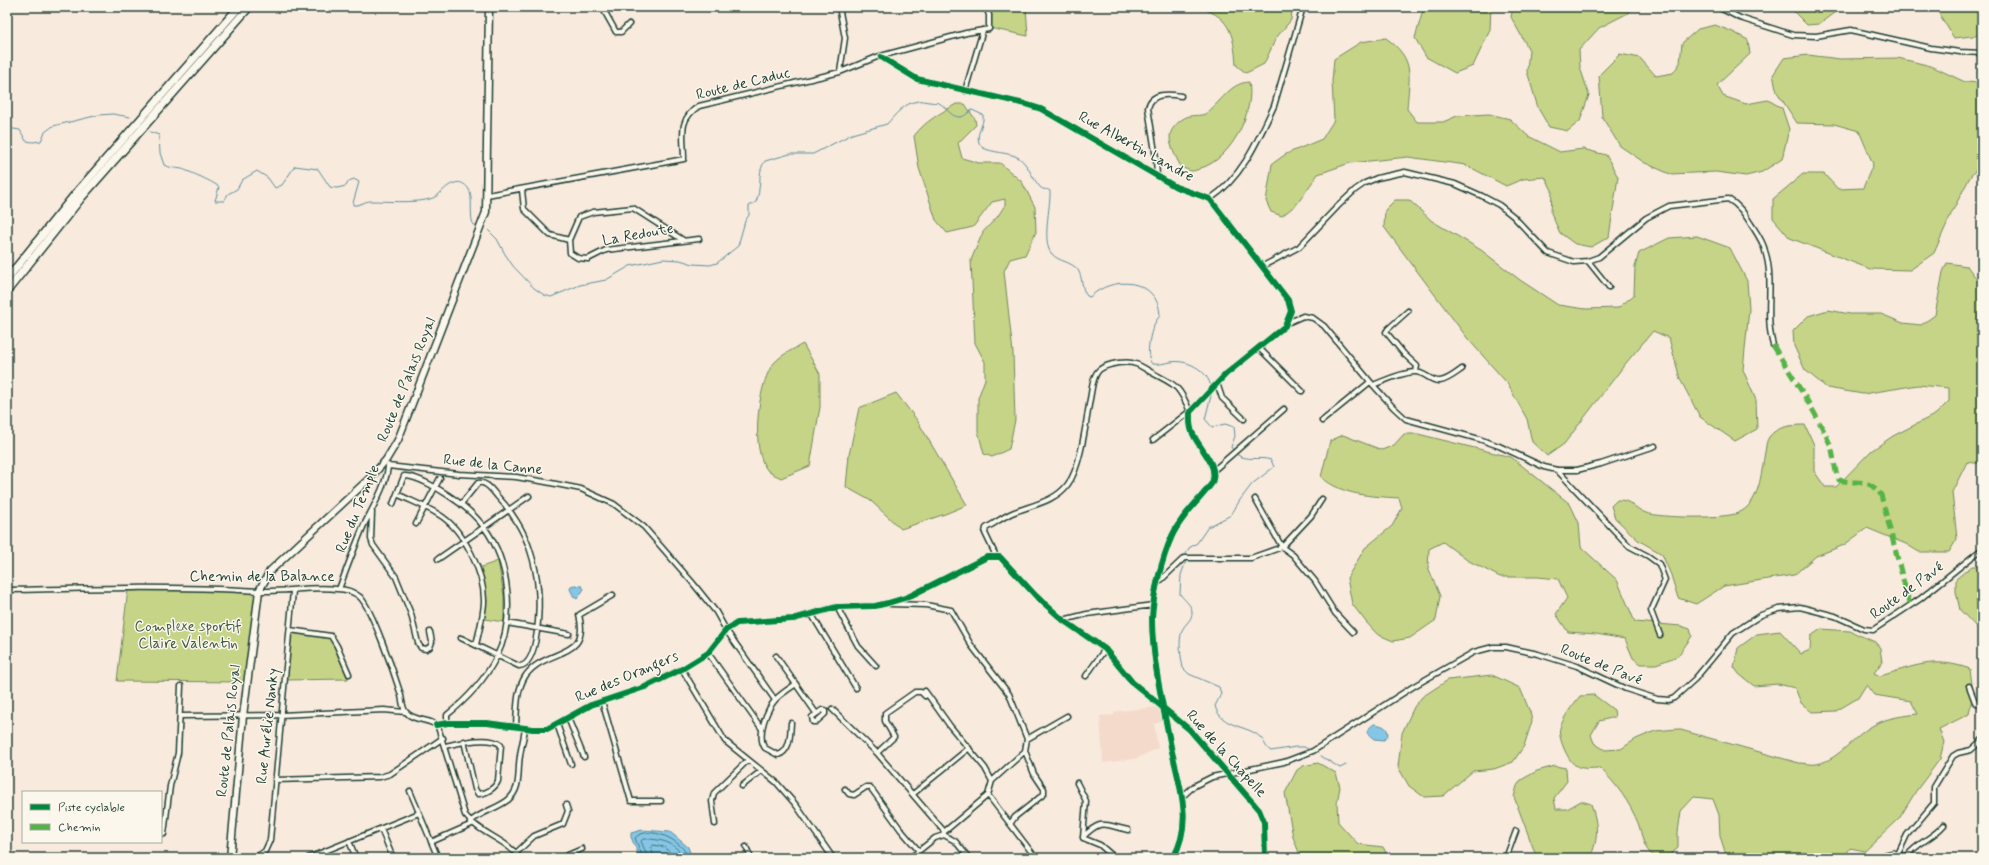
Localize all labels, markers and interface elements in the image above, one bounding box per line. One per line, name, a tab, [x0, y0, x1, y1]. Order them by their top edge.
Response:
street label: Route de Caduc	[694, 63, 792, 105]
street label: Rue Albertin Landre	[1075, 107, 1198, 187]
street label: La Redoute	[601, 219, 675, 251]
street label: Route de Palais Royal	[373, 315, 441, 445]
street label: Rue de la Canne	[442, 450, 544, 480]
street label: Rue du Temple	[331, 462, 385, 556]
street label: Route de Pavé	[1866, 557, 1948, 624]
street label: Chemin de la Balance	[189, 567, 335, 587]
park label: Complexe sportif Claire Valentin	[135, 617, 241, 654]
street label: Route de Pavé	[1557, 640, 1645, 691]
street label: Rue des Orangers	[572, 646, 682, 709]
street label: Route de Palais Royal	[212, 664, 246, 798]
street label: Rue Aurélie Nanky	[252, 667, 284, 785]
street label: Rue de la Chapelle	[1181, 706, 1271, 802]
legend	[22, 791, 162, 843]
text: Piste cyclable	[58, 800, 125, 816]
text: Chemin	[58, 820, 101, 836]

